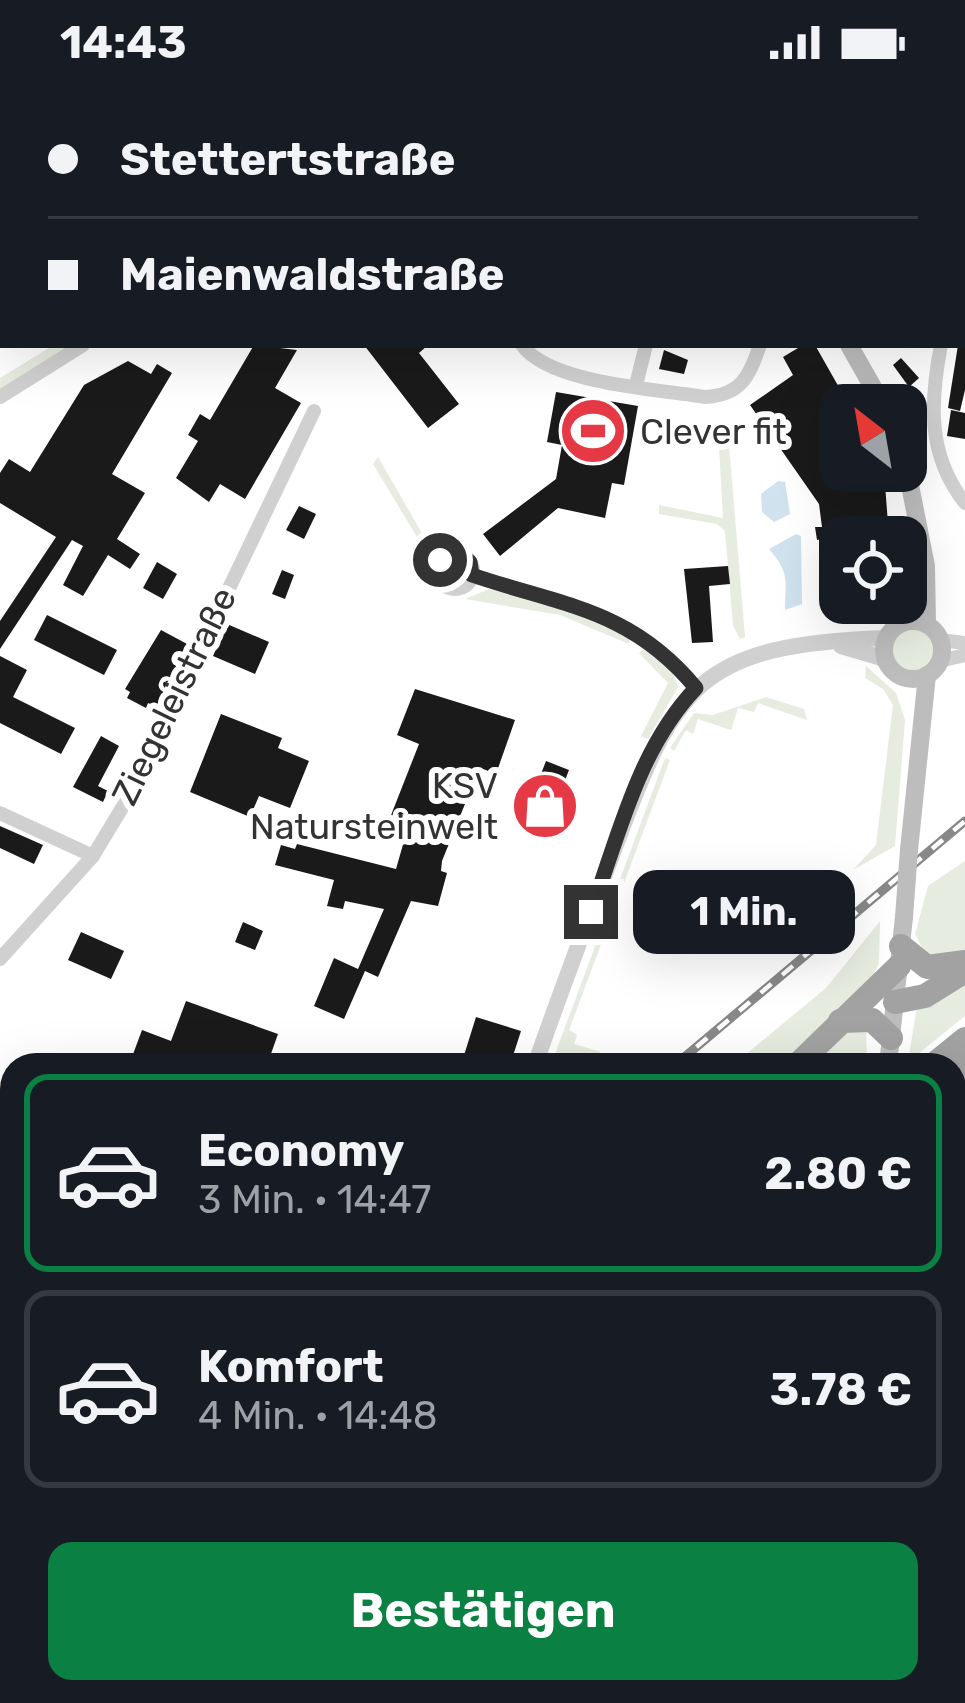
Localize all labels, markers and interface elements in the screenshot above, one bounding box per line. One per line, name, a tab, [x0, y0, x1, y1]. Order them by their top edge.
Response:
text: 14:43	[60, 16, 187, 69]
text: Stettertstraße	[120, 133, 456, 186]
text: Maienwaldstraße	[120, 248, 505, 301]
north arrow	[819, 384, 927, 492]
map controls	[819, 384, 927, 624]
sports icon: Clever fit	[558, 396, 628, 466]
place label: Clever fit	[640, 410, 787, 453]
button: locate	[819, 516, 927, 624]
route start	[413, 533, 467, 587]
street label: Ziegeleistraße	[103, 580, 245, 812]
place label: KSV Natursteinwelt	[250, 764, 498, 848]
shop icon: KSV Natursteinwelt	[510, 771, 580, 841]
callout: 1 Min.	[633, 870, 855, 954]
route end	[564, 885, 618, 939]
text: 1 Min.	[690, 889, 798, 935]
icon: car	[54, 1119, 162, 1227]
text: Economy	[198, 1124, 404, 1177]
text: 2.80 €	[764, 1147, 912, 1200]
text: 3 Min. · 14:47	[198, 1177, 431, 1223]
icon: car	[54, 1335, 162, 1443]
text: Komfort	[198, 1340, 384, 1393]
text: 3.78 €	[770, 1363, 912, 1416]
text: 4 Min. · 14:48	[198, 1393, 438, 1439]
button: Bestätigen	[48, 1542, 918, 1680]

